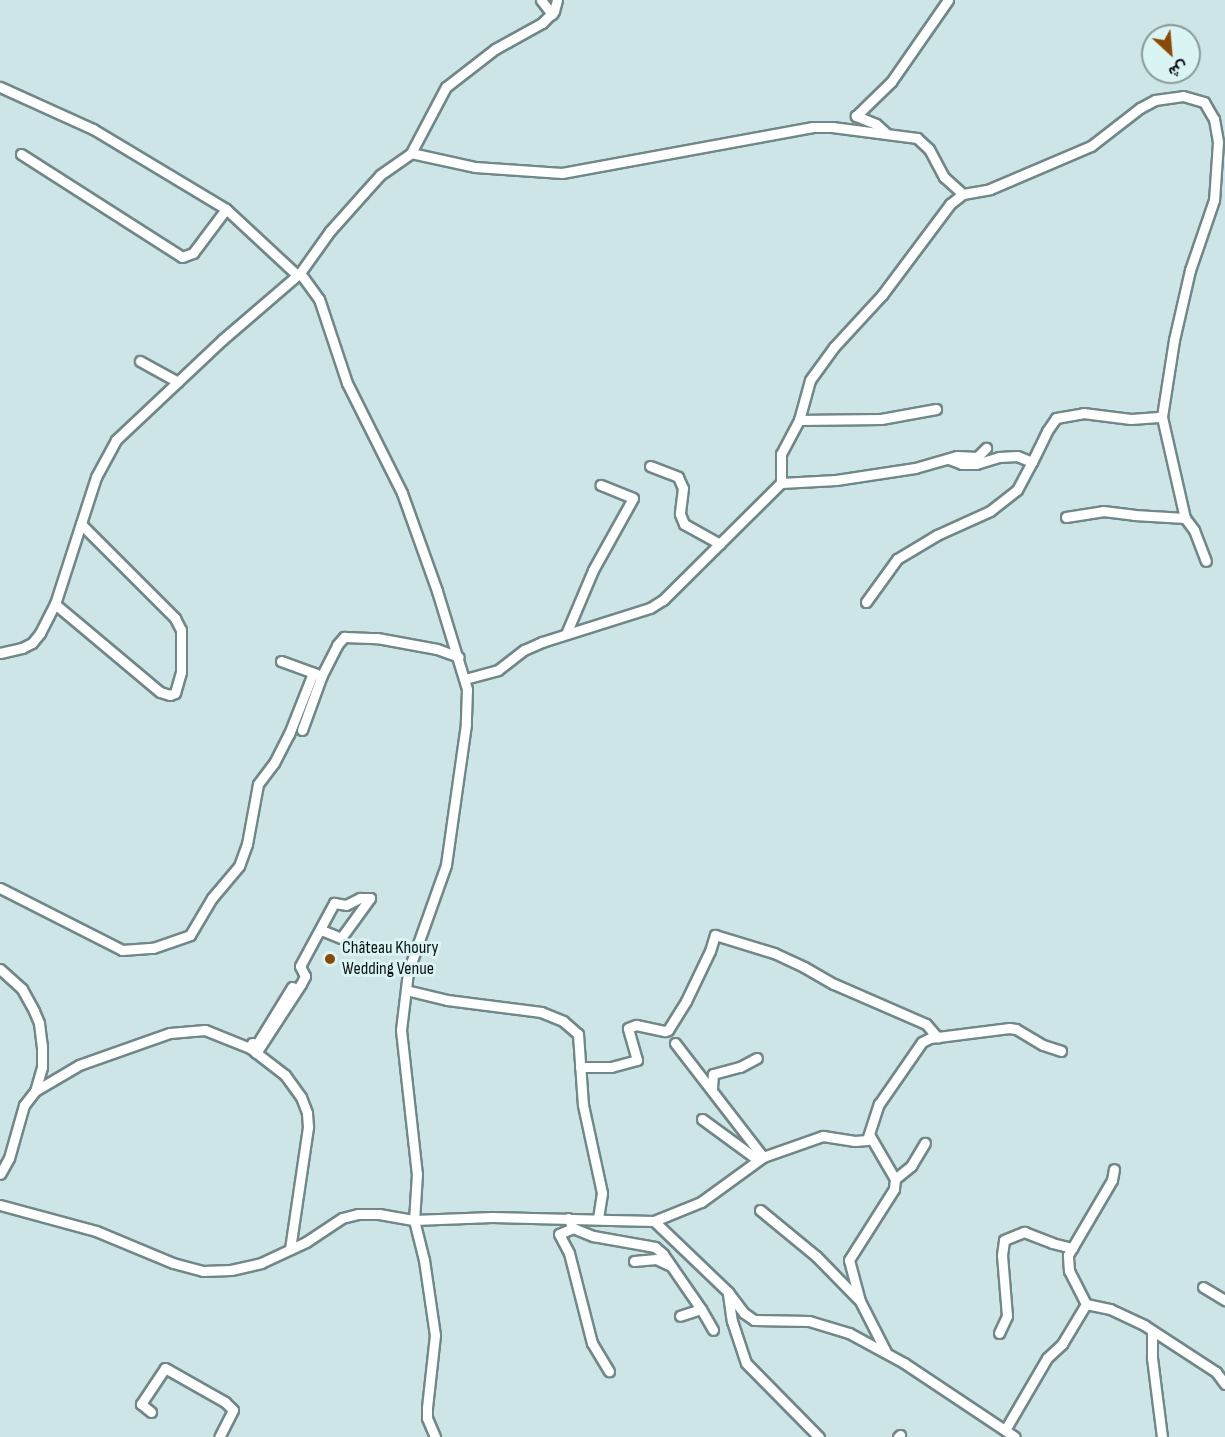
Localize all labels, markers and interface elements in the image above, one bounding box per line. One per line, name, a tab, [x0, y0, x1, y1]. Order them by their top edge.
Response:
north arrow	[1141, 24, 1201, 84]
text: ش	[1165, 56, 1191, 82]
place label: Château Khoury Wedding Venue	[342, 938, 438, 980]
marker: Château Khoury Wedding Venue	[323, 952, 337, 966]

